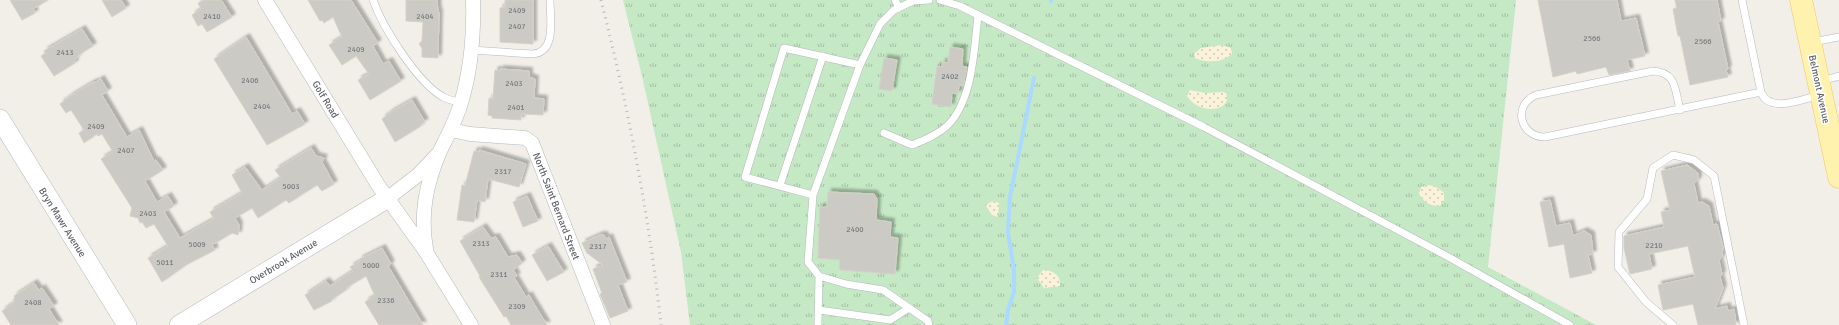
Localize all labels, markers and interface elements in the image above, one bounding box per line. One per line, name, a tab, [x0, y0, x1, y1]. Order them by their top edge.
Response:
house number: 2409	[508, 5, 526, 15]
house number: 2410	[203, 11, 221, 21]
house number: 2404	[416, 11, 434, 21]
house number: 2407	[508, 21, 526, 31]
house number: 2566	[1583, 33, 1601, 43]
house number: 2566	[1694, 36, 1712, 46]
house number: 2409	[347, 44, 365, 54]
house number: 2413	[56, 47, 74, 57]
street label: Belmont Avenue	[1806, 54, 1832, 124]
house number: 2402	[941, 71, 959, 81]
house number: 2406	[241, 75, 259, 85]
house number: 2403	[505, 78, 523, 88]
street label: Golf Road	[309, 79, 341, 120]
house number: 2404	[253, 101, 271, 111]
house number: 2401	[507, 102, 525, 112]
house number: 2409	[87, 121, 105, 131]
house number: 2407	[117, 145, 135, 155]
street label: North Saint Bernard Street	[530, 151, 582, 262]
house number: 2317	[494, 166, 512, 176]
house number: 5003	[282, 181, 300, 191]
street label: Bryn Mawr Avenue	[36, 186, 88, 259]
house number: 2403	[139, 208, 157, 218]
house number: 2400	[846, 224, 864, 234]
street label: Overbrook Avenue	[247, 237, 320, 287]
house number: 2313	[472, 238, 490, 248]
house number: 5009	[188, 239, 206, 249]
house number: 2210	[1645, 240, 1663, 250]
house number: 2317	[589, 241, 607, 251]
house number: 5011	[156, 257, 174, 267]
house number: 5000	[362, 260, 380, 270]
house number: 2311	[490, 269, 508, 279]
house number: 2336	[377, 295, 395, 305]
house number: 2408	[24, 297, 42, 307]
house number: 2309	[508, 301, 526, 311]

